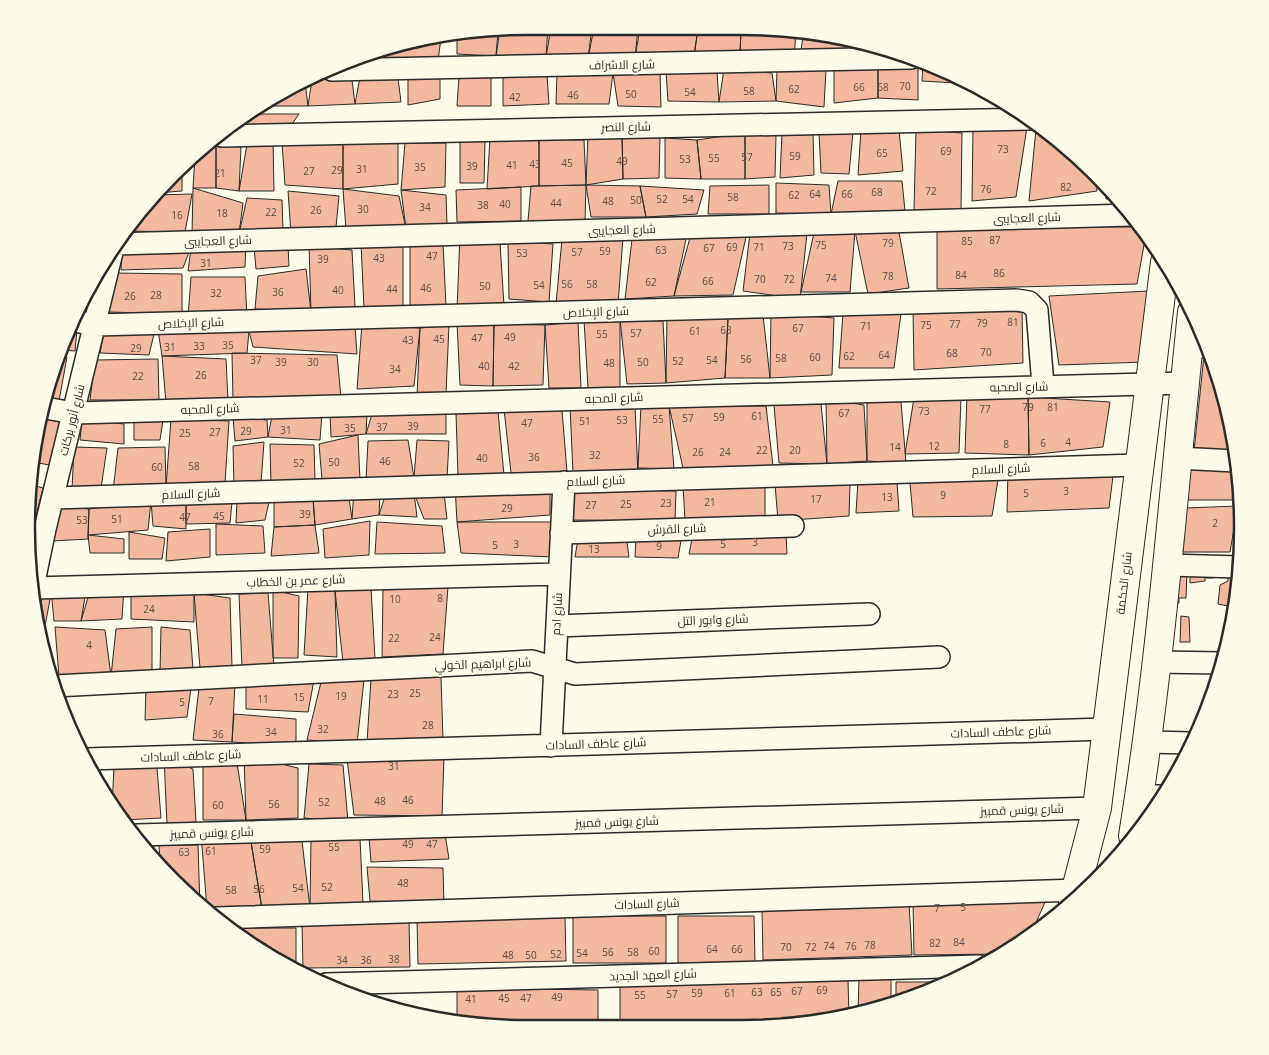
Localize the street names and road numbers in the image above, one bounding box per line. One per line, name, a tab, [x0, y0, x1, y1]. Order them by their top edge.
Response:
street label: شارع الاشراف	[589, 55, 655, 74]
street label: شارع النصر	[600, 118, 651, 135]
street label: شارع العجايبى	[993, 208, 1061, 227]
street label: شارع العجايبى	[588, 220, 656, 239]
street label: شارع العجايبى	[184, 231, 252, 250]
street label: شارع الإخلاص	[563, 302, 629, 321]
street label: شارع الإخلاص	[158, 313, 224, 332]
street label: شارع المحبه	[989, 377, 1049, 396]
street label: شارع أنور بركات	[54, 382, 89, 458]
street label: شارع المحبه	[584, 388, 644, 407]
street label: شارع المحبه	[180, 399, 240, 418]
street label: شارع السلام	[971, 459, 1031, 478]
street label: شارع السلام	[566, 471, 626, 490]
street label: شارع السلام	[161, 484, 221, 503]
street label: شارع القرش	[647, 519, 707, 538]
street label: شارع الحكمة	[1111, 551, 1136, 615]
street label: شارع عمر بن الخطاب	[246, 570, 346, 591]
street label: شارع ادم	[547, 592, 566, 636]
street label: شارع وابور التل	[677, 610, 749, 629]
street label: شارع ابراهيم الخولي	[434, 653, 532, 676]
street label: شارع عاطف السادات	[950, 721, 1052, 742]
street label: شارع عاطف السادات	[545, 733, 647, 754]
street label: شارع عاطف السادات	[140, 745, 242, 766]
street label: شارع يونس قمبيز	[979, 800, 1064, 819]
street label: شارع يونس قمبيز	[574, 812, 659, 831]
street label: شارع يونس قمبيز	[169, 823, 254, 842]
street label: شارع السادات	[614, 894, 680, 913]
street label: شارع العهد الجديد	[609, 964, 697, 985]

